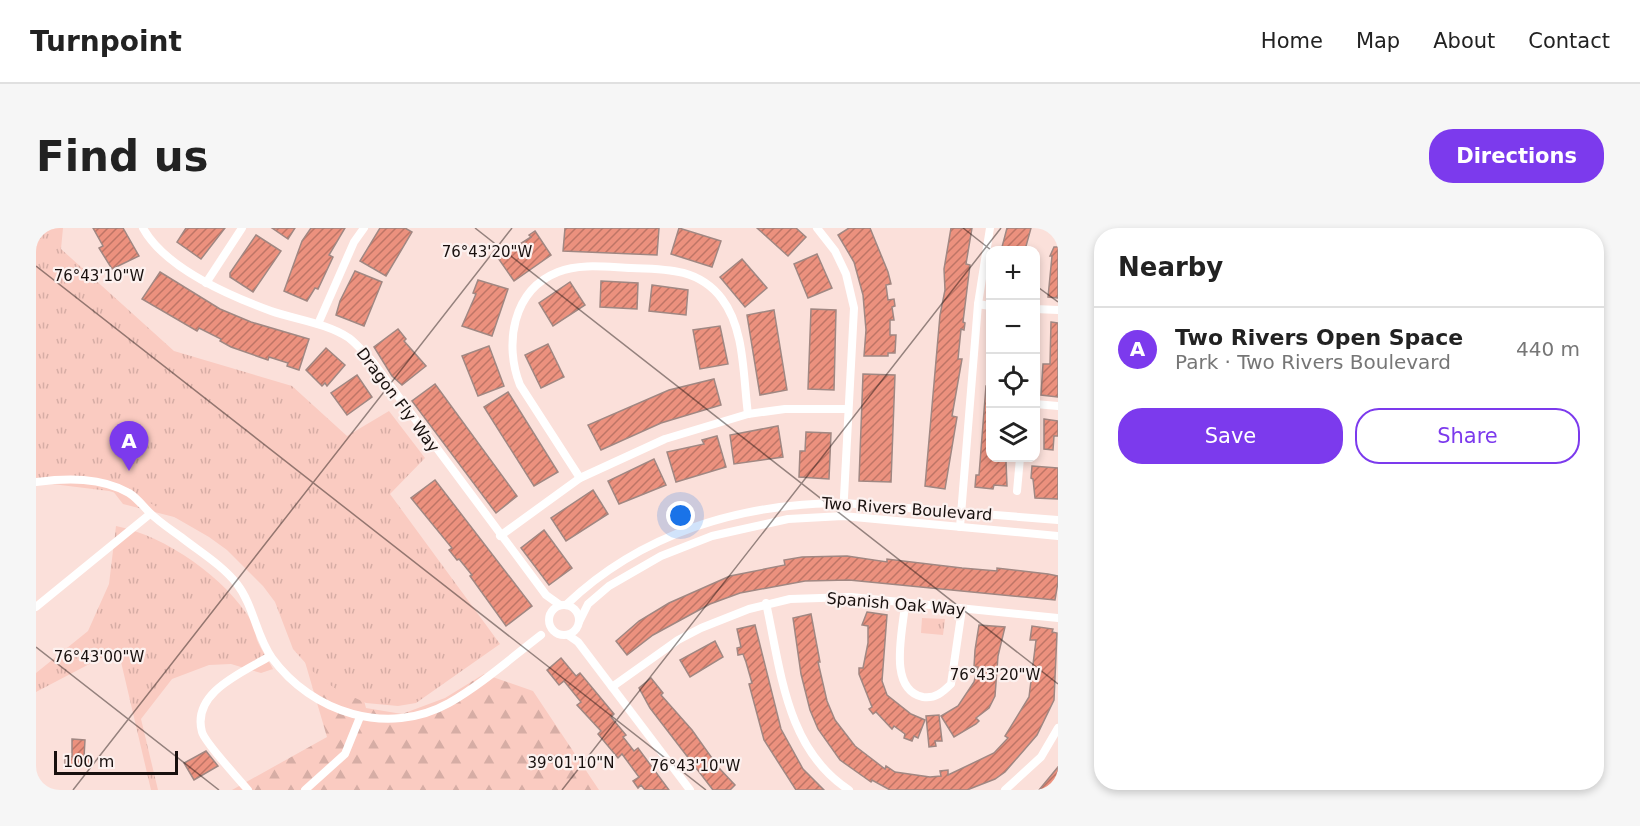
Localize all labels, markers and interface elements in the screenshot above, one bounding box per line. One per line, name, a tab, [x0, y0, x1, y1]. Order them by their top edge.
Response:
text: Turnpoint	[30, 25, 182, 58]
text: Home	[1261, 29, 1323, 53]
text: Map	[1356, 29, 1400, 53]
text: About	[1433, 29, 1495, 53]
text: Contact	[1528, 29, 1610, 53]
button: Directions	[1429, 129, 1604, 183]
text: Find us	[36, 132, 209, 181]
text: 76°43'20"W	[442, 243, 532, 261]
map controls	[986, 246, 1040, 462]
button: +	[986, 246, 1040, 300]
text: Nearby	[1118, 252, 1223, 282]
text: 76°43'10"W	[54, 267, 144, 285]
button: −	[986, 300, 1040, 354]
text: Two Rivers Open Space	[1175, 325, 1463, 350]
text: A	[1130, 337, 1145, 361]
text: 440 m	[1516, 337, 1580, 361]
street label: Dragon Fly Way	[352, 344, 444, 456]
text: Park · Two Rivers Boulevard	[1175, 350, 1451, 374]
button: locate	[986, 354, 1040, 408]
button: layers	[986, 408, 1040, 462]
button: Save	[1118, 408, 1343, 464]
button: Share	[1355, 408, 1580, 464]
pin: A	[110, 422, 148, 471]
street label: Two Rivers Boulevard	[820, 493, 993, 524]
your location	[666, 501, 695, 530]
street label: Spanish Oak Way	[826, 588, 966, 620]
text: 76°43'00"W	[54, 648, 144, 666]
text: 76°43'20"W	[950, 666, 1040, 684]
scale bar	[54, 748, 178, 776]
text: 100 m	[63, 752, 114, 771]
text: 39°01'10"N	[527, 754, 615, 772]
text: 76°43'10"W	[650, 757, 740, 775]

